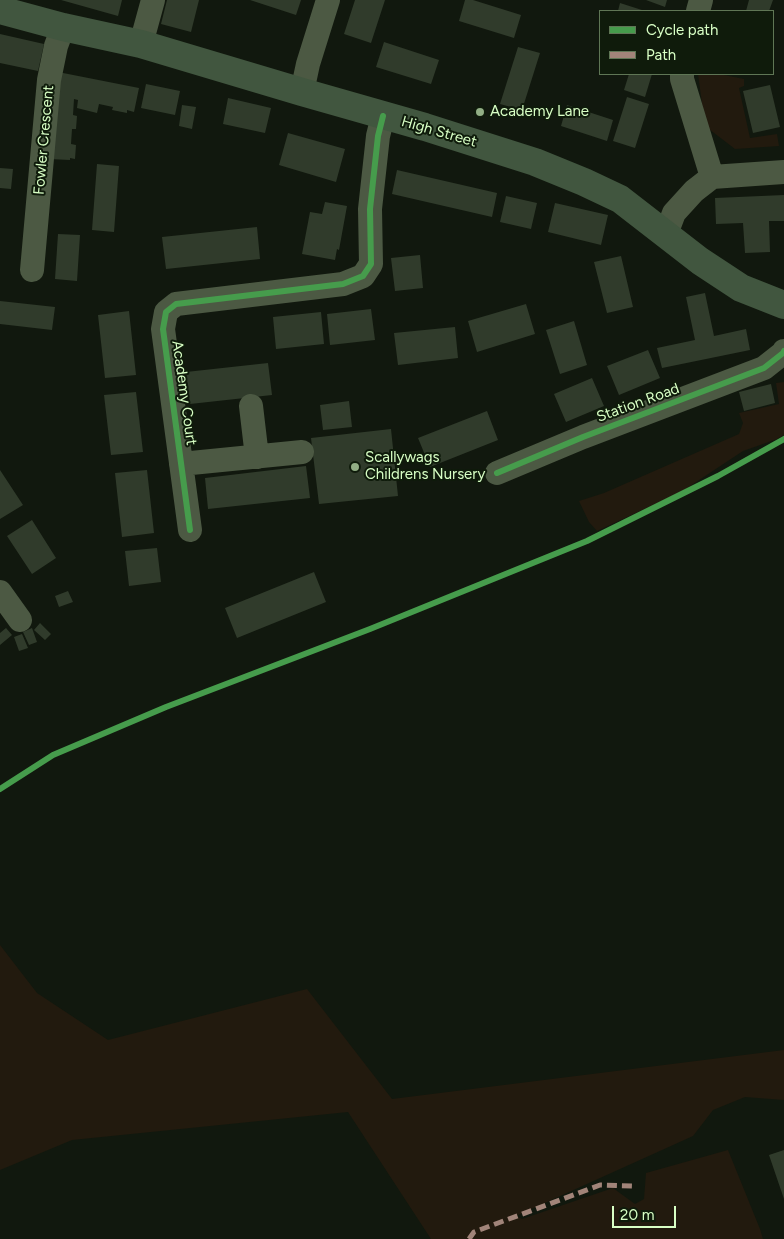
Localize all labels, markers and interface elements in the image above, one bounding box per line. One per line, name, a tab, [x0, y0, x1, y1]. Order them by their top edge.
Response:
legend	[599, 10, 774, 75]
text: Cycle path	[646, 21, 718, 39]
text: Path	[646, 46, 676, 64]
street label: Fowler Crescent	[30, 84, 58, 196]
place label: Academy Lane	[490, 103, 589, 121]
marker: Academy Lane	[474, 106, 486, 118]
street label: High Street	[399, 113, 479, 151]
street label: Academy Court	[168, 339, 200, 447]
street label: Station Road	[594, 380, 682, 426]
place label: Scallywags Childrens Nursery	[365, 449, 485, 484]
marker: Scallywags Childrens Nursery	[349, 461, 361, 473]
scale bar	[614, 1196, 678, 1228]
text: 20 m	[620, 1206, 654, 1224]

